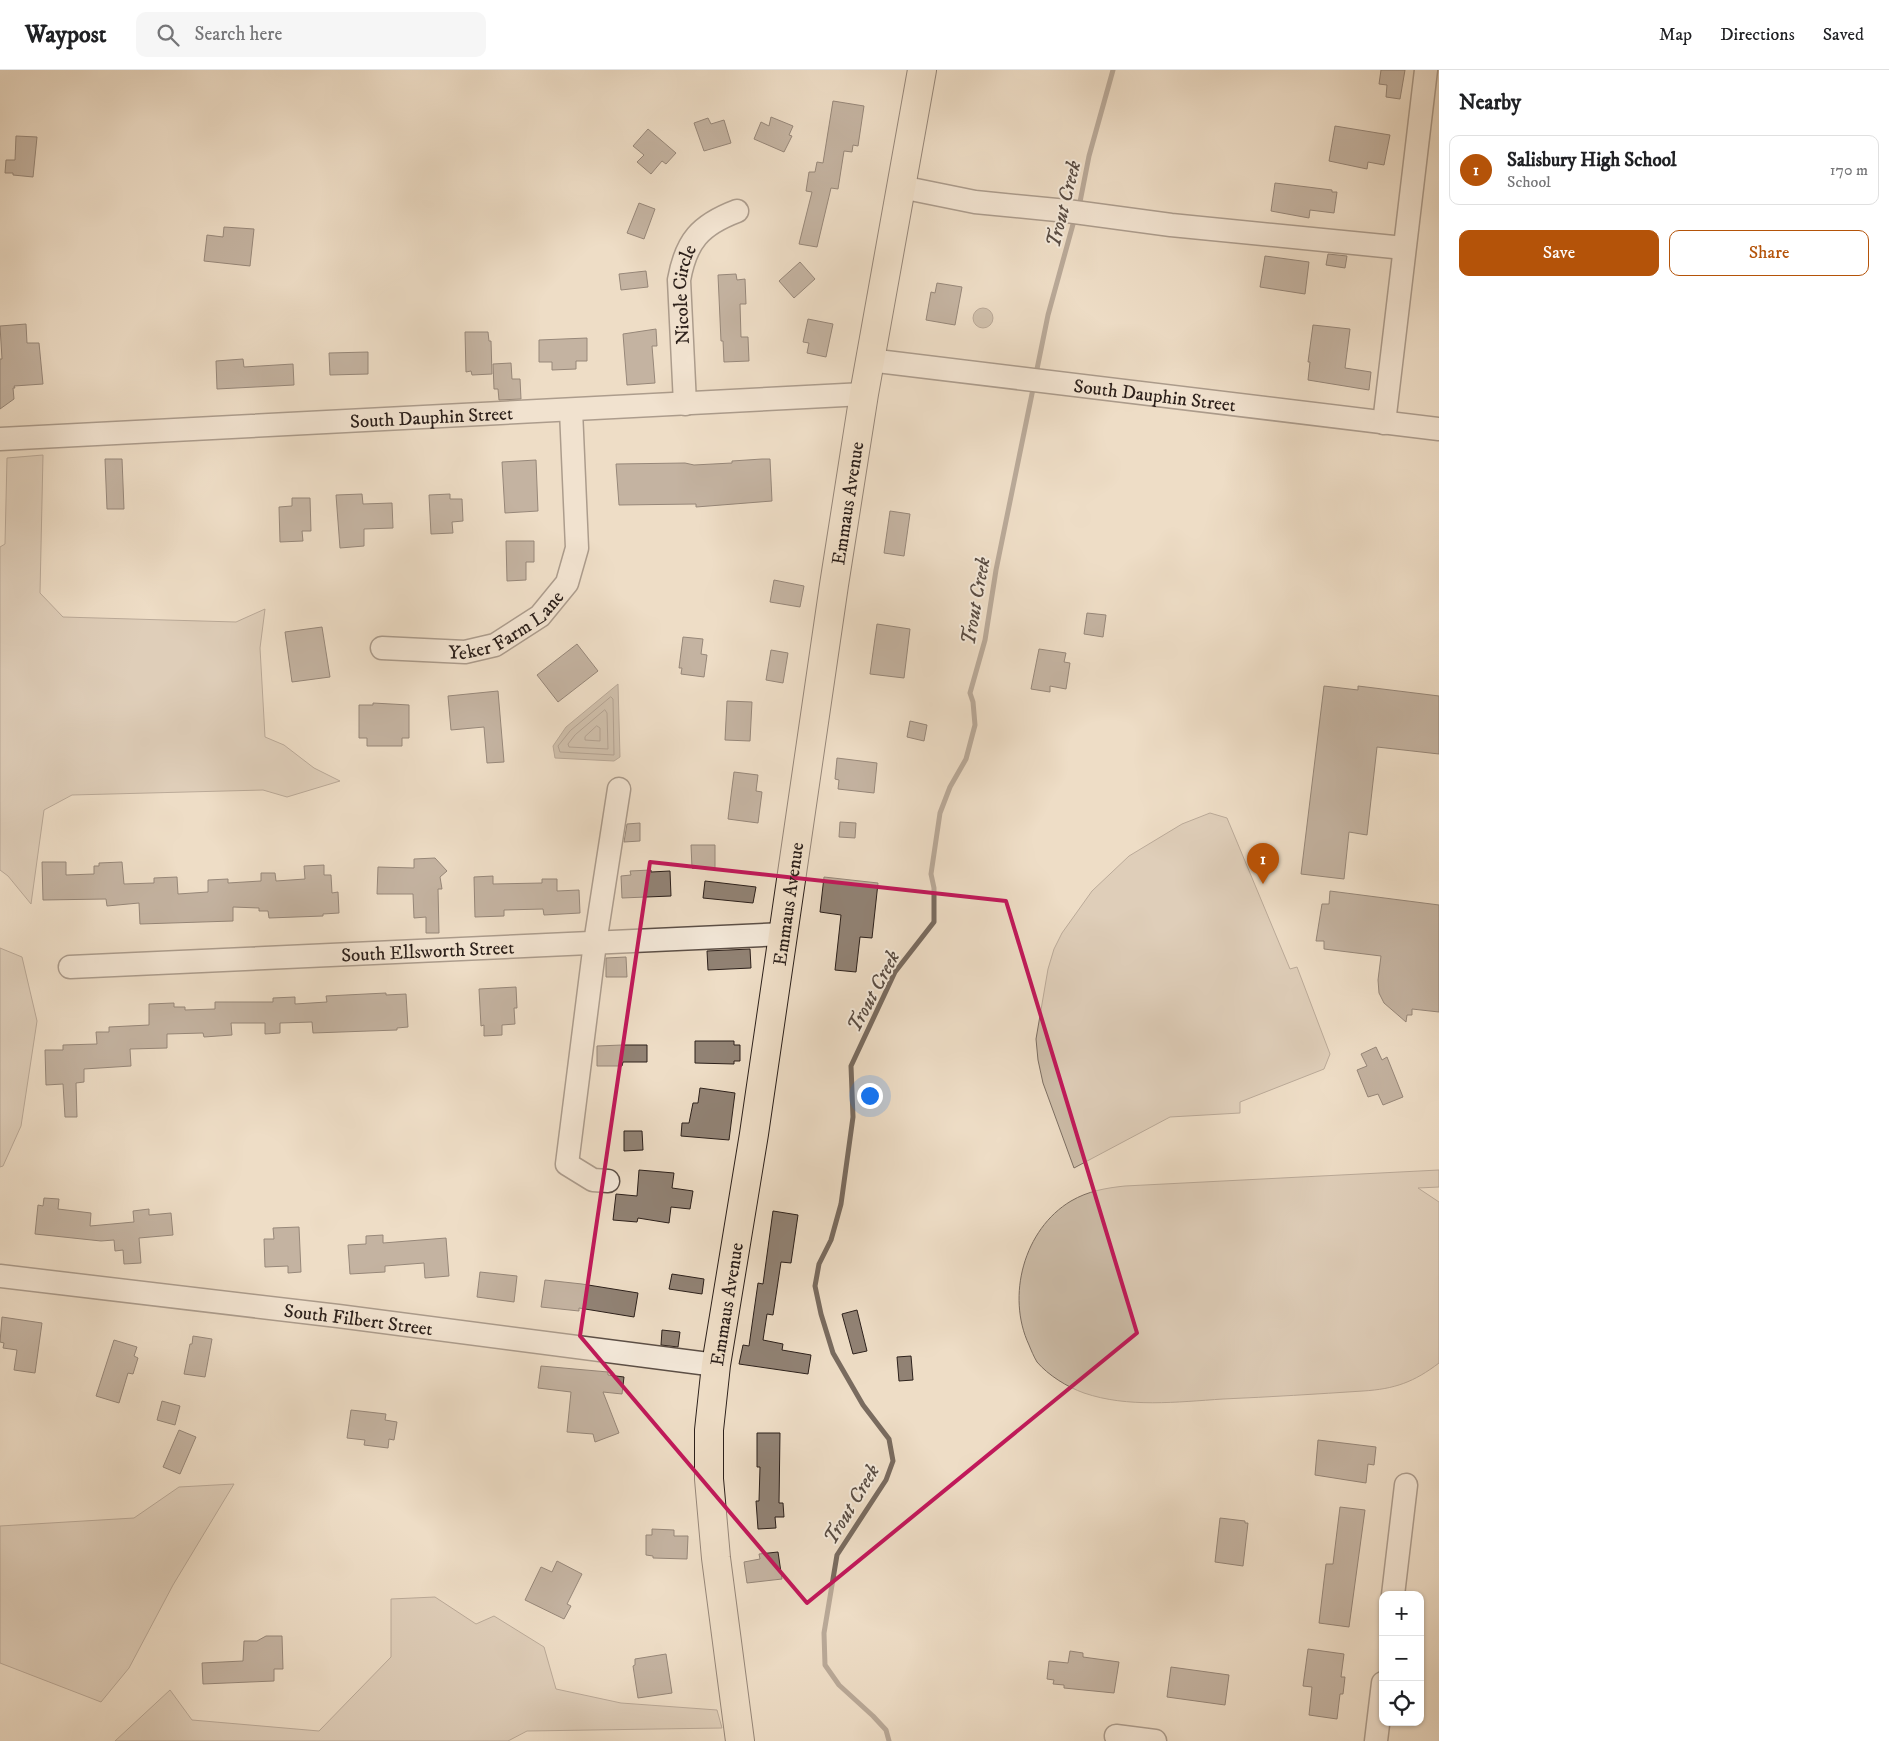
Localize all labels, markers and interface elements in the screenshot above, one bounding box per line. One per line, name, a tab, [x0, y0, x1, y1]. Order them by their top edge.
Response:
search box	[136, 12, 486, 57]
text: Waypost	[25, 20, 106, 50]
icon: search	[154, 21, 182, 49]
text: Search here	[194, 23, 282, 46]
text: Map	[1659, 24, 1692, 46]
text: Directions	[1720, 24, 1795, 46]
text: Saved	[1823, 24, 1864, 46]
text: Nearby	[1459, 90, 1521, 116]
text: Salisbury High School	[1507, 149, 1677, 172]
water label: Trout Creek	[1042, 158, 1087, 250]
text: 1	[1473, 160, 1479, 180]
text: 170 m	[1830, 160, 1868, 180]
text: School	[1507, 172, 1551, 192]
button: Save	[1459, 230, 1659, 276]
button: Share	[1669, 230, 1869, 276]
street label: Nicole Circle	[669, 241, 702, 345]
street label: South Dauphin Street	[1072, 375, 1237, 417]
street label: South Dauphin Street	[349, 402, 514, 434]
street label: Emmaus Avenue	[827, 440, 869, 567]
water label: Trout Creek	[956, 555, 997, 647]
street label: Yeker Farm Lane	[448, 586, 569, 665]
street label: Emmaus Avenue	[769, 841, 809, 967]
pin: 1	[1247, 843, 1279, 884]
street label: South Ellsworth Street	[341, 936, 515, 967]
water label: Trout Creek	[842, 946, 907, 1037]
your location	[857, 1083, 883, 1109]
street label: Emmaus Avenue	[706, 1241, 749, 1368]
street label: South Filbert Street	[283, 1300, 434, 1341]
water label: Trout Creek	[819, 1460, 886, 1549]
map controls	[1379, 1591, 1424, 1726]
button: +	[1379, 1591, 1424, 1636]
button: −	[1379, 1636, 1424, 1681]
button: locate	[1379, 1681, 1424, 1726]

